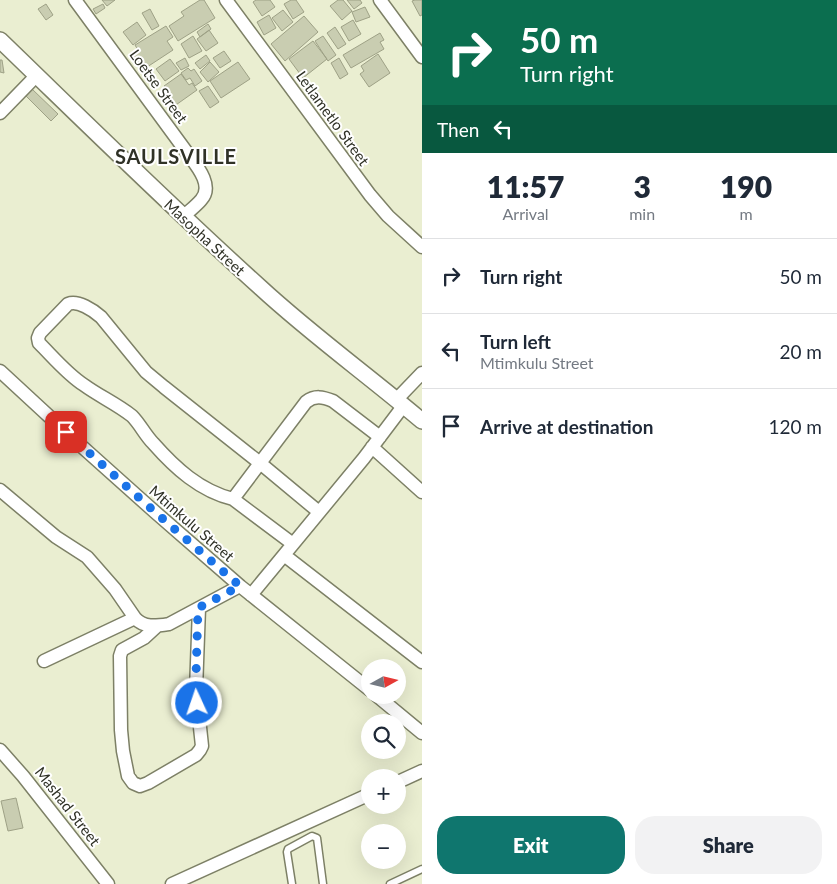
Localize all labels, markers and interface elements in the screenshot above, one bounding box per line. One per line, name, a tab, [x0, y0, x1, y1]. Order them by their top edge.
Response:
text: 50 m	[520, 18, 598, 60]
icon: right	[437, 20, 502, 85]
street label: Loetse Street	[126, 46, 192, 127]
text: Turn right	[520, 60, 614, 87]
street label: Letlametlo Street	[293, 67, 374, 169]
icon: left	[489, 115, 517, 143]
text: Then	[437, 118, 479, 141]
district label: SAULSVILLE	[115, 144, 237, 168]
text: 11:57	[487, 168, 564, 204]
text: 3	[633, 168, 651, 204]
text: 190	[720, 168, 772, 204]
street label: Masopha Street	[161, 195, 250, 279]
text: Arrival	[503, 204, 549, 223]
text: min	[629, 204, 655, 223]
text: m	[739, 204, 753, 223]
icon: right	[437, 262, 465, 290]
text: Turn right	[480, 265, 562, 288]
text: 50 m	[779, 265, 822, 288]
text: Turn left	[480, 330, 551, 353]
icon: left	[437, 337, 465, 365]
text: 20 m	[779, 340, 822, 363]
text: Mtimkulu Street	[480, 353, 594, 372]
pin	[45, 411, 87, 453]
icon: arrive	[437, 412, 465, 440]
text: Arrive at destination	[480, 415, 653, 438]
text: 120 m	[768, 415, 822, 438]
icon: arrive	[52, 418, 80, 446]
street label: Mtimkulu Street	[146, 481, 239, 565]
north arrow	[361, 659, 406, 704]
map controls	[361, 659, 406, 869]
position arrow	[170, 676, 222, 728]
button: search	[361, 714, 406, 759]
street label: Mashad Street	[32, 763, 105, 850]
button: +	[361, 769, 406, 814]
button: Exit	[437, 816, 625, 874]
button: Share	[635, 816, 822, 874]
button: −	[361, 824, 406, 869]

